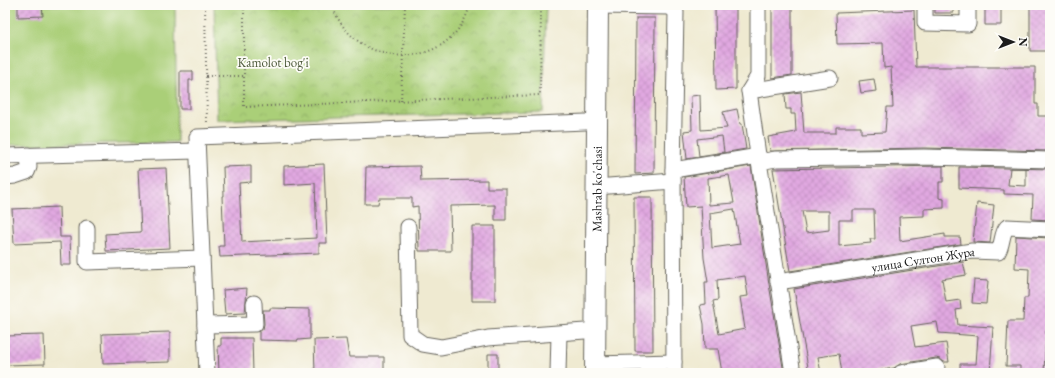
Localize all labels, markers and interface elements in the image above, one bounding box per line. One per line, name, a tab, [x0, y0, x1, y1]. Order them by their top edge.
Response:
north arrow	[993, 22, 1033, 62]
text: N	[1016, 38, 1030, 47]
park label: Kamolot bog'i	[237, 54, 309, 71]
street label: Mashrab ko'chasi	[588, 146, 605, 232]
street label: улица Султон Жура	[870, 242, 976, 275]

